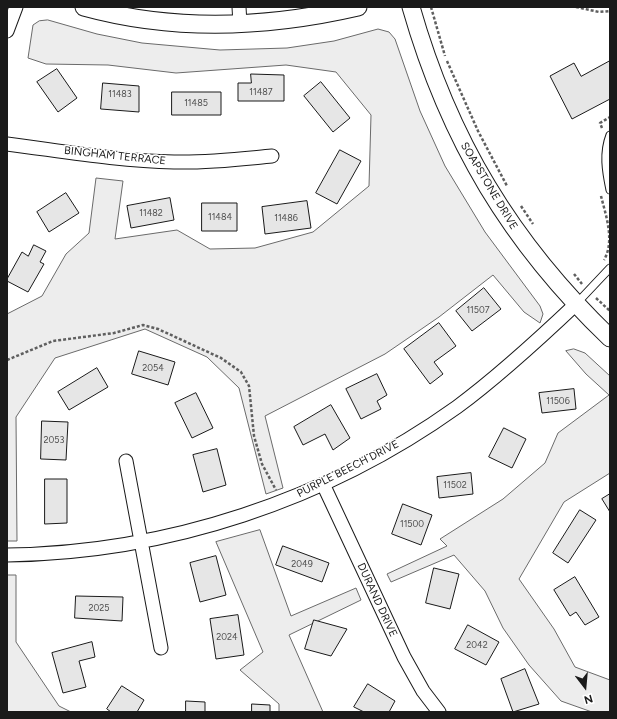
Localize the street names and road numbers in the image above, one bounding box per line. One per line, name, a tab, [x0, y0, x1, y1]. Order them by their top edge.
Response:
street label: SOAPSTONE DRIVE	[458, 140, 520, 232]
street label: BINGHAM TERRACE	[63, 144, 167, 168]
street label: PURPLE BEECH DRIVE	[295, 438, 401, 500]
street label: DURAND DRIVE	[354, 561, 400, 639]

